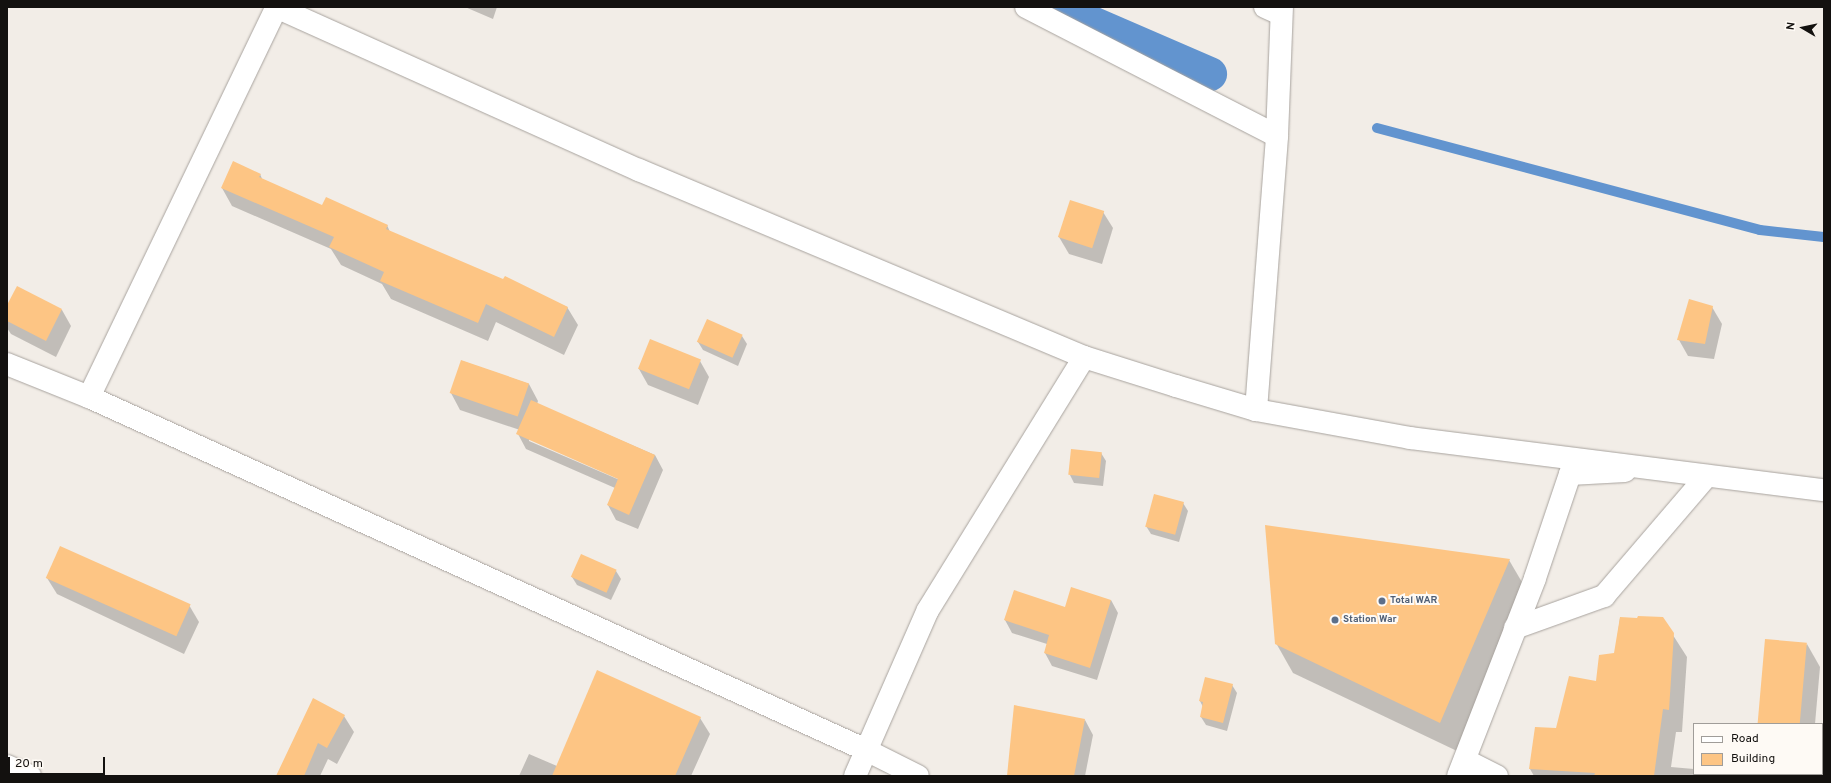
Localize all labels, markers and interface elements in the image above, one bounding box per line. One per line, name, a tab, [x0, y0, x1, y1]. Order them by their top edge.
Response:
north arrow	[1783, 8, 1823, 48]
text: N	[1784, 21, 1799, 31]
place label: Total WAR	[1390, 595, 1437, 607]
marker: Total WAR	[1377, 596, 1387, 606]
place label: Station War	[1343, 614, 1397, 626]
marker: Station War	[1330, 615, 1340, 625]
legend	[1693, 723, 1823, 775]
text: Road	[1731, 731, 1759, 747]
scale bar	[10, 749, 107, 775]
text: Building	[1731, 751, 1775, 767]
text: 20 m	[15, 756, 43, 772]

